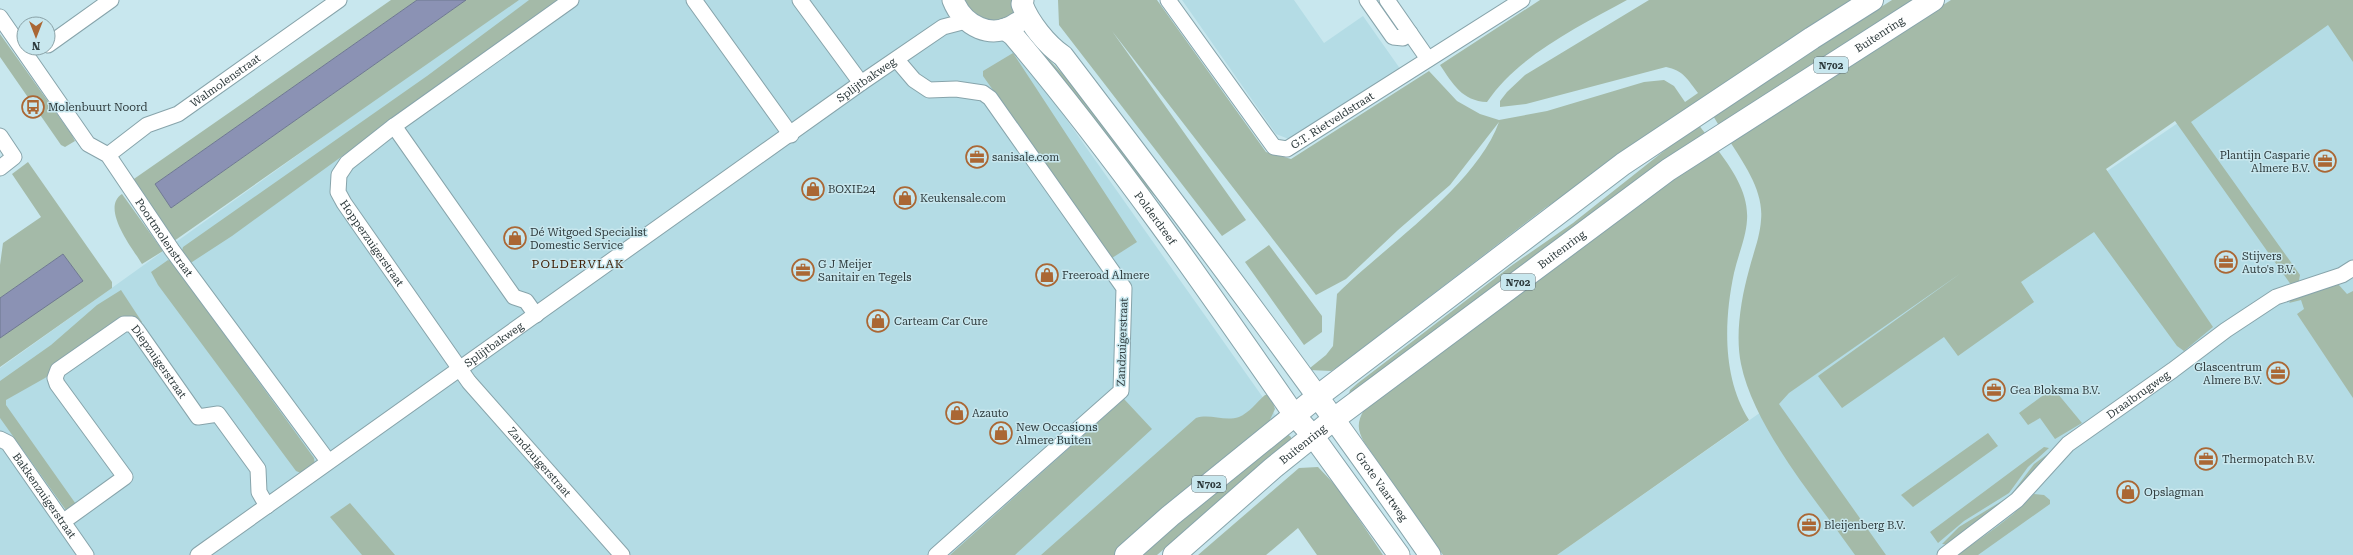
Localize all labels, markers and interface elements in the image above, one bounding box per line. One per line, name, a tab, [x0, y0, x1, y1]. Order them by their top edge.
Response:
street label: Buitenring	[1853, 14, 1908, 55]
north arrow	[16, 16, 56, 56]
text: N	[31, 39, 40, 52]
street label: Walmolenstraat	[188, 52, 263, 110]
street label: Splijtbakweg	[834, 55, 899, 105]
road number: N702	[1814, 57, 1848, 73]
street label: G.T. Rietveldstraat	[1289, 90, 1377, 152]
bus stop icon: Molenbuurt Noord	[20, 94, 46, 120]
place label: Molenbuurt Noord	[48, 101, 148, 114]
office icon: sanisale.com	[964, 144, 990, 170]
office icon: Plantijn Casparie Almere B.V.	[2312, 148, 2338, 174]
place label: Plantijn Casparie Almere B.V.	[2220, 149, 2310, 175]
place label: sanisale.com	[992, 151, 1059, 164]
shop icon: BOXIE24	[800, 176, 826, 202]
place label: BOXIE24	[828, 183, 876, 196]
shop icon: Keukensale.com	[892, 185, 918, 211]
street label: Polderdreef	[1131, 189, 1179, 248]
place label: Keukensale.com	[920, 192, 1006, 205]
street label: Poortmolenstraat	[132, 196, 195, 279]
street label: Hopperzuigerstraat	[337, 198, 406, 289]
shop icon: Dé Witgoed Specialist Domestic Service	[502, 225, 528, 251]
place label: Dé Witgoed Specialist Domestic Service	[530, 226, 647, 252]
street label: Buitenring	[1536, 227, 1589, 272]
office icon: Stijvers Auto's B.V.	[2213, 249, 2239, 275]
place label: Stijvers Auto's B.V.	[2242, 250, 2295, 276]
district label: POLDERVLAK	[531, 257, 625, 271]
office icon: G J Meijer Sanitair en Tegels	[790, 257, 816, 283]
place label: G J Meijer Sanitair en Tegels	[818, 258, 911, 284]
shop icon: Freeroad Almere	[1034, 262, 1060, 288]
place label: Freeroad Almere	[1062, 269, 1150, 282]
road number: N702	[1501, 274, 1535, 290]
street label: Zandzuigerstraat	[1114, 297, 1131, 387]
shop icon: Carteam Car Cure	[865, 308, 891, 334]
place label: Carteam Car Cure	[894, 315, 988, 328]
street label: Splijtbakweg	[462, 319, 527, 370]
street label: Diepzuigerstraat	[128, 322, 189, 401]
office icon: Glascentrum Almere B.V.	[2265, 360, 2291, 386]
place label: Glascentrum Almere B.V.	[2194, 361, 2262, 387]
street label: Draaibrugweg	[2104, 368, 2173, 422]
office icon: Gea Bloksma B.V.	[1981, 377, 2007, 403]
place label: Gea Bloksma B.V.	[2010, 384, 2100, 397]
shop icon: Azauto	[944, 400, 970, 426]
place label: Azauto	[972, 407, 1009, 420]
shop icon: New Occasions Almere Buiten	[988, 420, 1014, 446]
place label: New Occasions Almere Buiten	[1016, 421, 1097, 447]
street label: Buitenring	[1277, 421, 1330, 467]
street label: Zandzuigerstraat	[505, 425, 574, 500]
office icon: Thermopatch B.V.	[2193, 446, 2219, 472]
street label: Bakkenzuigerstraat	[10, 450, 79, 541]
street label: Grote Vaartweg	[1353, 450, 1411, 524]
place label: Thermopatch B.V.	[2222, 453, 2315, 466]
road number: N702	[1192, 476, 1226, 492]
shop icon: Opslagman	[2115, 479, 2141, 505]
place label: Opslagman	[2144, 486, 2204, 499]
office icon: Bleijenberg B.V.	[1796, 512, 1822, 538]
place label: Bleijenberg B.V.	[1824, 519, 1906, 532]

